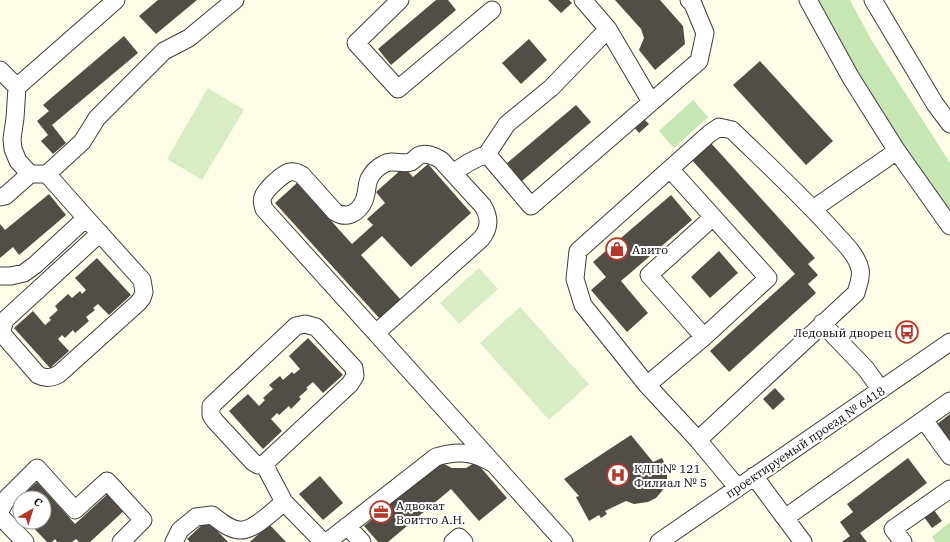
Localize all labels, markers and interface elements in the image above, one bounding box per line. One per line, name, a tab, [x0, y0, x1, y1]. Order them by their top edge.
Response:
shop icon: Авито	[604, 236, 630, 262]
place label: Авито	[632, 242, 668, 257]
bus stop icon: Ледовый дворец	[894, 319, 920, 345]
place label: Ледовый дворец	[794, 325, 892, 340]
street label: проектируемый проезд № 6418	[722, 383, 888, 501]
place label: КДП № 121 Филиал № 5	[634, 461, 707, 490]
hospital icon: КДП № 121 Филиал № 5	[605, 462, 631, 488]
north arrow	[12, 490, 52, 530]
text: С	[31, 494, 45, 510]
place label: Адвокат Воитто А.Н.	[396, 498, 465, 527]
office icon: Адвокат Воитто А.Н.	[368, 499, 394, 525]

